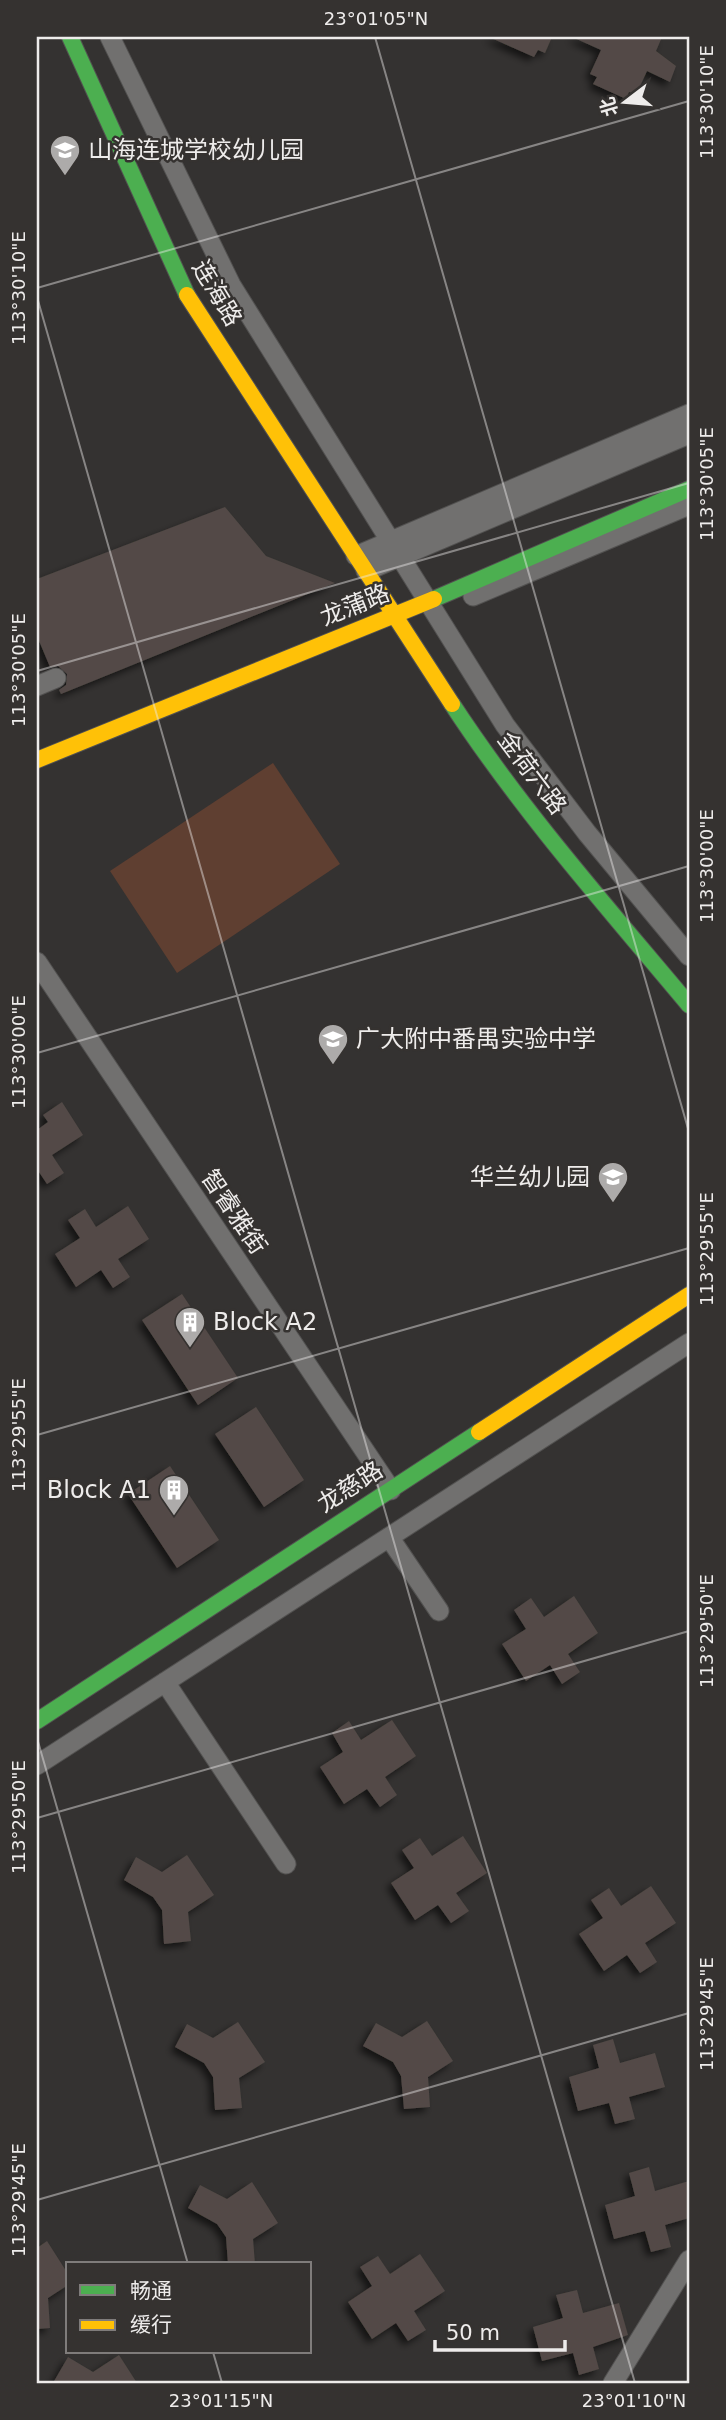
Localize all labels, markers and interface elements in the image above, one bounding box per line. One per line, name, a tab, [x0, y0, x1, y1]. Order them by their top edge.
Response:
text: 23°01'05"N	[324, 8, 428, 29]
text: 113°30'10"E	[696, 45, 717, 159]
north arrow	[590, 66, 660, 136]
text: 北	[595, 95, 622, 119]
school or university icon: 山海连城学校幼儿园	[48, 133, 82, 177]
place label: 山海连城学校幼儿园	[88, 136, 304, 164]
text: 113°30'10"E	[8, 231, 29, 345]
street label: 连海路	[186, 255, 248, 331]
text: 113°30'05"E	[696, 427, 717, 541]
street label: 龙蒲路	[316, 579, 394, 631]
text: 113°30'05"E	[8, 613, 29, 727]
street label: 金荷六路	[492, 726, 572, 820]
text: 113°30'00"E	[696, 809, 717, 923]
text: 113°30'00"E	[8, 995, 29, 1109]
school or university icon: 广大附中番禺实验中学	[316, 1022, 350, 1066]
place label: 广大附中番禺实验中学	[356, 1025, 596, 1053]
school or university icon: 华兰幼儿园	[596, 1160, 630, 1204]
place label: 华兰幼儿园	[470, 1163, 590, 1191]
street label: 智睿雅街	[196, 1164, 272, 1260]
text: 113°29'55"E	[696, 1192, 717, 1306]
building icon: Block A2	[173, 1305, 207, 1349]
place label: Block A2	[213, 1308, 317, 1336]
text: 113°29'55"E	[8, 1378, 29, 1492]
street label: 龙慈路	[312, 1456, 388, 1518]
building icon: Block A1	[157, 1473, 191, 1517]
place label: Block A1	[47, 1476, 151, 1504]
text: 113°29'50"E	[696, 1574, 717, 1688]
text: 113°29'50"E	[8, 1760, 29, 1874]
text: 113°29'45"E	[696, 1957, 717, 2071]
text: 113°29'45"E	[8, 2143, 29, 2257]
legend	[66, 2262, 312, 2354]
text: 畅通	[130, 2279, 172, 2303]
scale bar	[435, 2308, 565, 2352]
text: 缓行	[130, 2313, 172, 2337]
text: 50 m	[446, 2321, 500, 2345]
text: 23°01'15"N	[169, 2390, 273, 2411]
text: 23°01'10"N	[582, 2390, 686, 2411]

